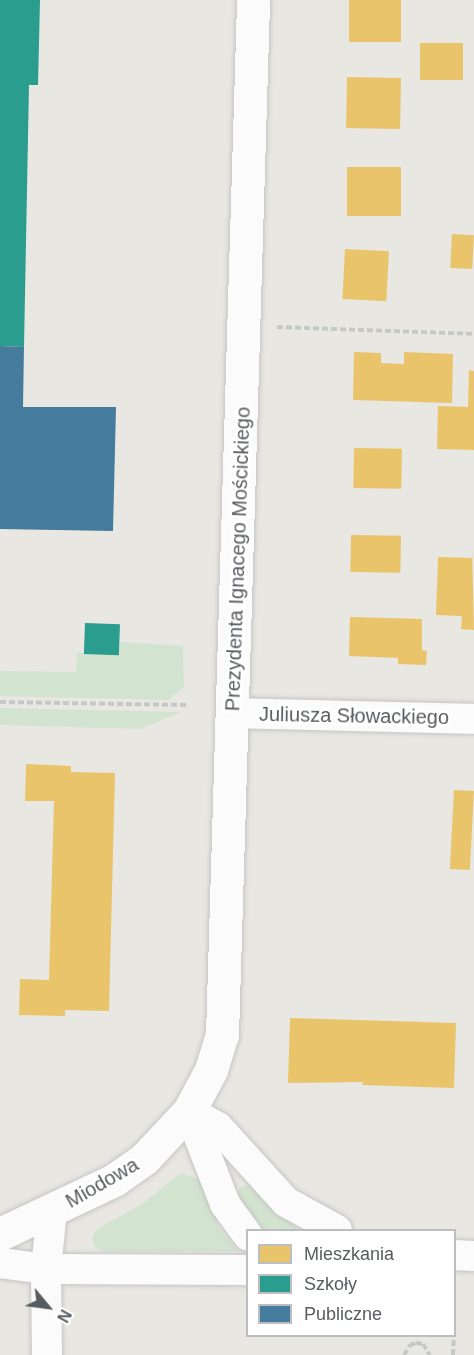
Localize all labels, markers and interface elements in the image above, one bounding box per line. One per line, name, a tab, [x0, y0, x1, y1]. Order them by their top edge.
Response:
street label: Prezydenta Ignacego Mościckiego	[221, 406, 255, 712]
street label: Juliusza Słowackiego	[259, 702, 449, 730]
street label: Miodowa	[61, 1153, 143, 1213]
legend	[246, 1229, 456, 1337]
text: Mieszkania	[304, 1244, 394, 1264]
text: Szkoły	[304, 1274, 357, 1294]
north arrow	[18, 1277, 78, 1337]
text: Publiczne	[304, 1304, 382, 1324]
text: N	[54, 1307, 74, 1325]

